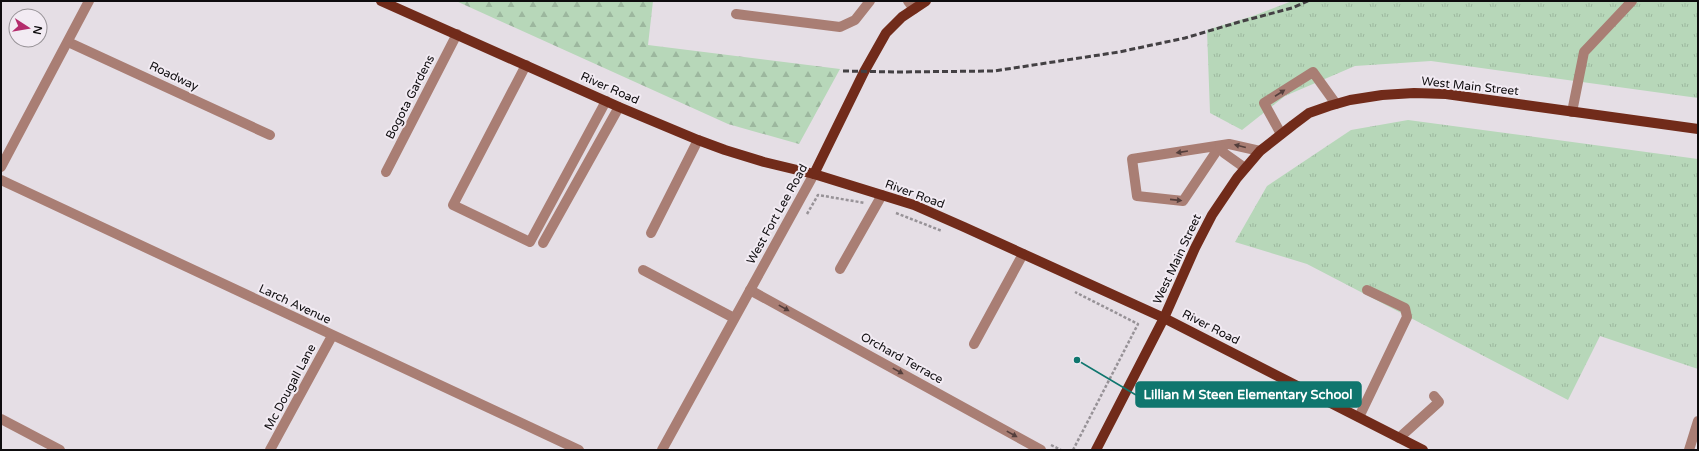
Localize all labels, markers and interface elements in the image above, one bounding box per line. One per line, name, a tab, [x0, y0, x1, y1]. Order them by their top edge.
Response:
north arrow	[8, 8, 48, 48]
text: N	[30, 24, 45, 36]
street label: Bogota Gardens	[383, 52, 437, 141]
street label: Roadway	[147, 59, 201, 94]
street label: River Road	[579, 69, 641, 107]
street label: West Main Street	[1421, 74, 1520, 98]
one-way arrow	[1274, 89, 1285, 97]
one-way arrow	[1234, 143, 1246, 149]
one-way arrow	[1176, 149, 1188, 155]
street label: West Fort Lee Road	[744, 162, 810, 266]
street label: River Road	[883, 177, 947, 211]
one-way arrow	[1170, 196, 1182, 203]
street label: West Main Street	[1150, 211, 1204, 306]
street label: Larch Avenue	[257, 281, 333, 327]
one-way arrow	[778, 305, 790, 312]
street label: River Road	[1180, 307, 1242, 347]
street label: Orchard Terrace	[858, 330, 946, 387]
street label: Mc Dougall Lane	[261, 341, 319, 432]
one-way arrow	[892, 368, 904, 374]
callout: Lillian M Steen Elementary School	[1136, 382, 1361, 407]
text: Lillian M Steen Elementary School	[1143, 387, 1353, 403]
one-way arrow	[1006, 430, 1018, 437]

